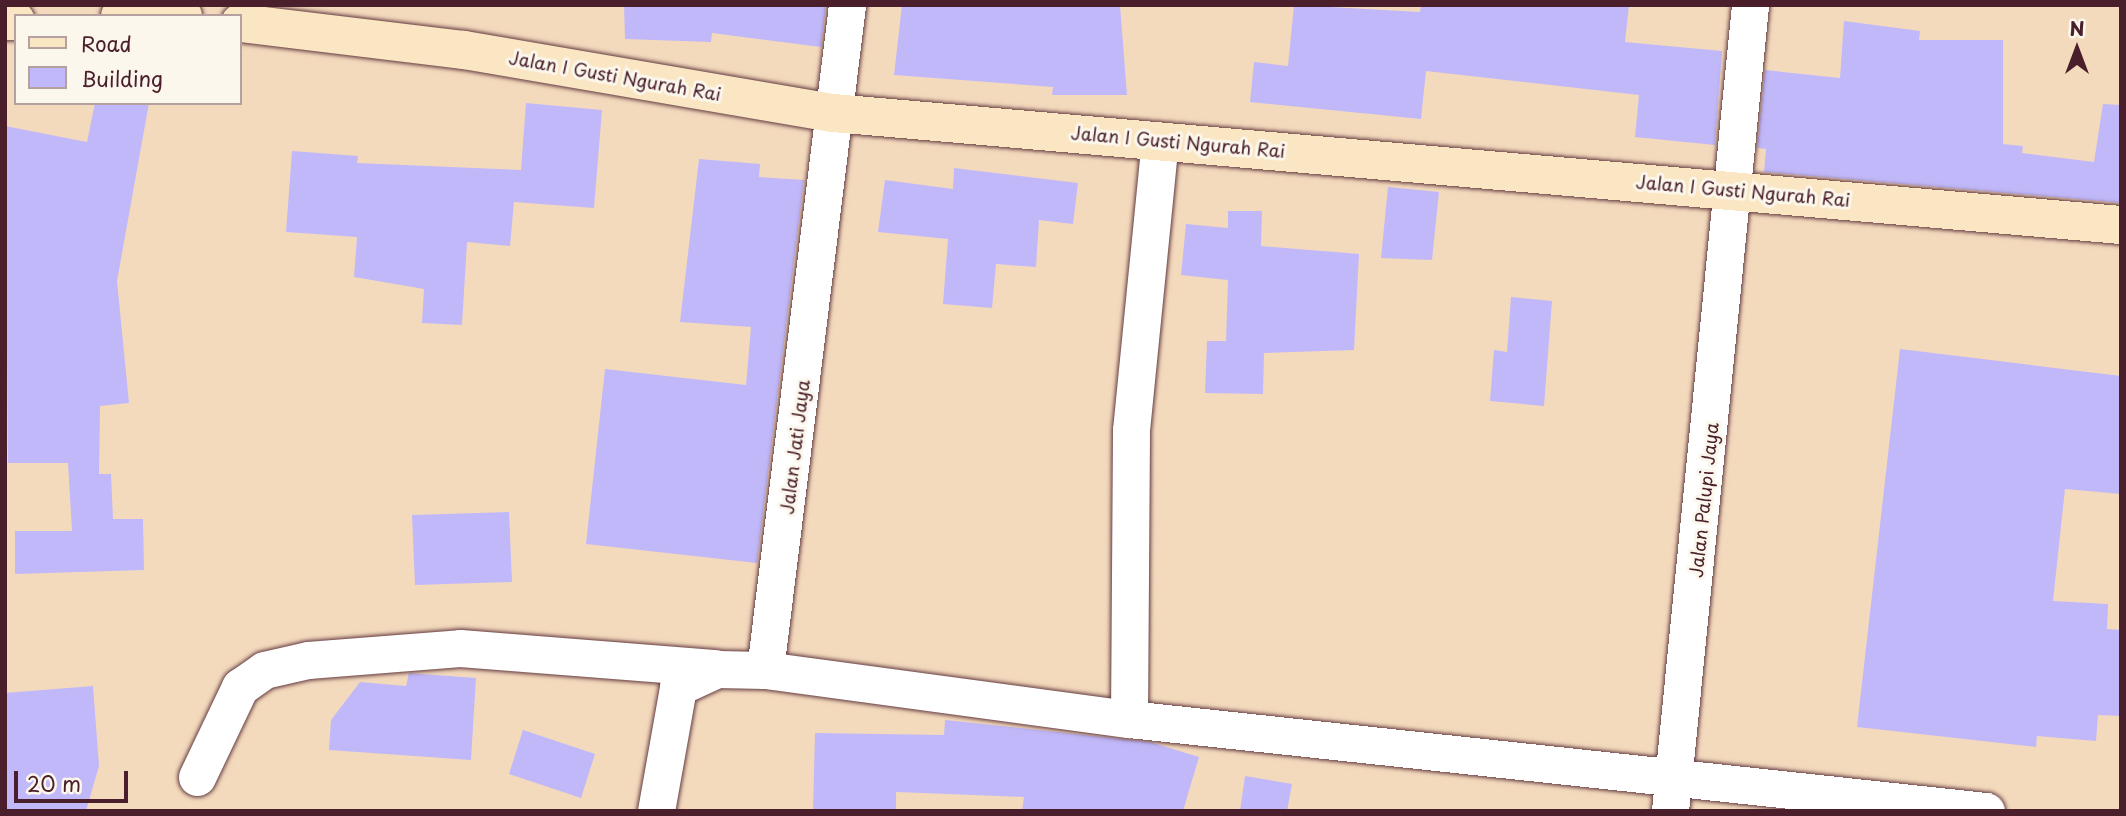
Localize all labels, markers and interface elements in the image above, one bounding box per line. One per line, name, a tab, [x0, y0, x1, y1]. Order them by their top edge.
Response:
legend	[14, 14, 242, 105]
north arrow	[2042, 14, 2112, 84]
text: N	[2069, 14, 2085, 42]
text: Road	[81, 27, 132, 59]
street label: Jalan I Gusti Ngurah Rai	[506, 47, 724, 105]
text: Building	[81, 62, 163, 94]
street label: Jalan I Gusti Ngurah Rai	[1069, 122, 1287, 162]
street label: Jalan I Gusti Ngurah Rai	[1634, 171, 1852, 211]
street label: Jalan Jati Jaya	[776, 378, 814, 516]
street label: Jalan Palupi Jaya	[1685, 421, 1723, 579]
scale bar	[18, 756, 131, 800]
text: 20 m	[27, 767, 81, 799]

